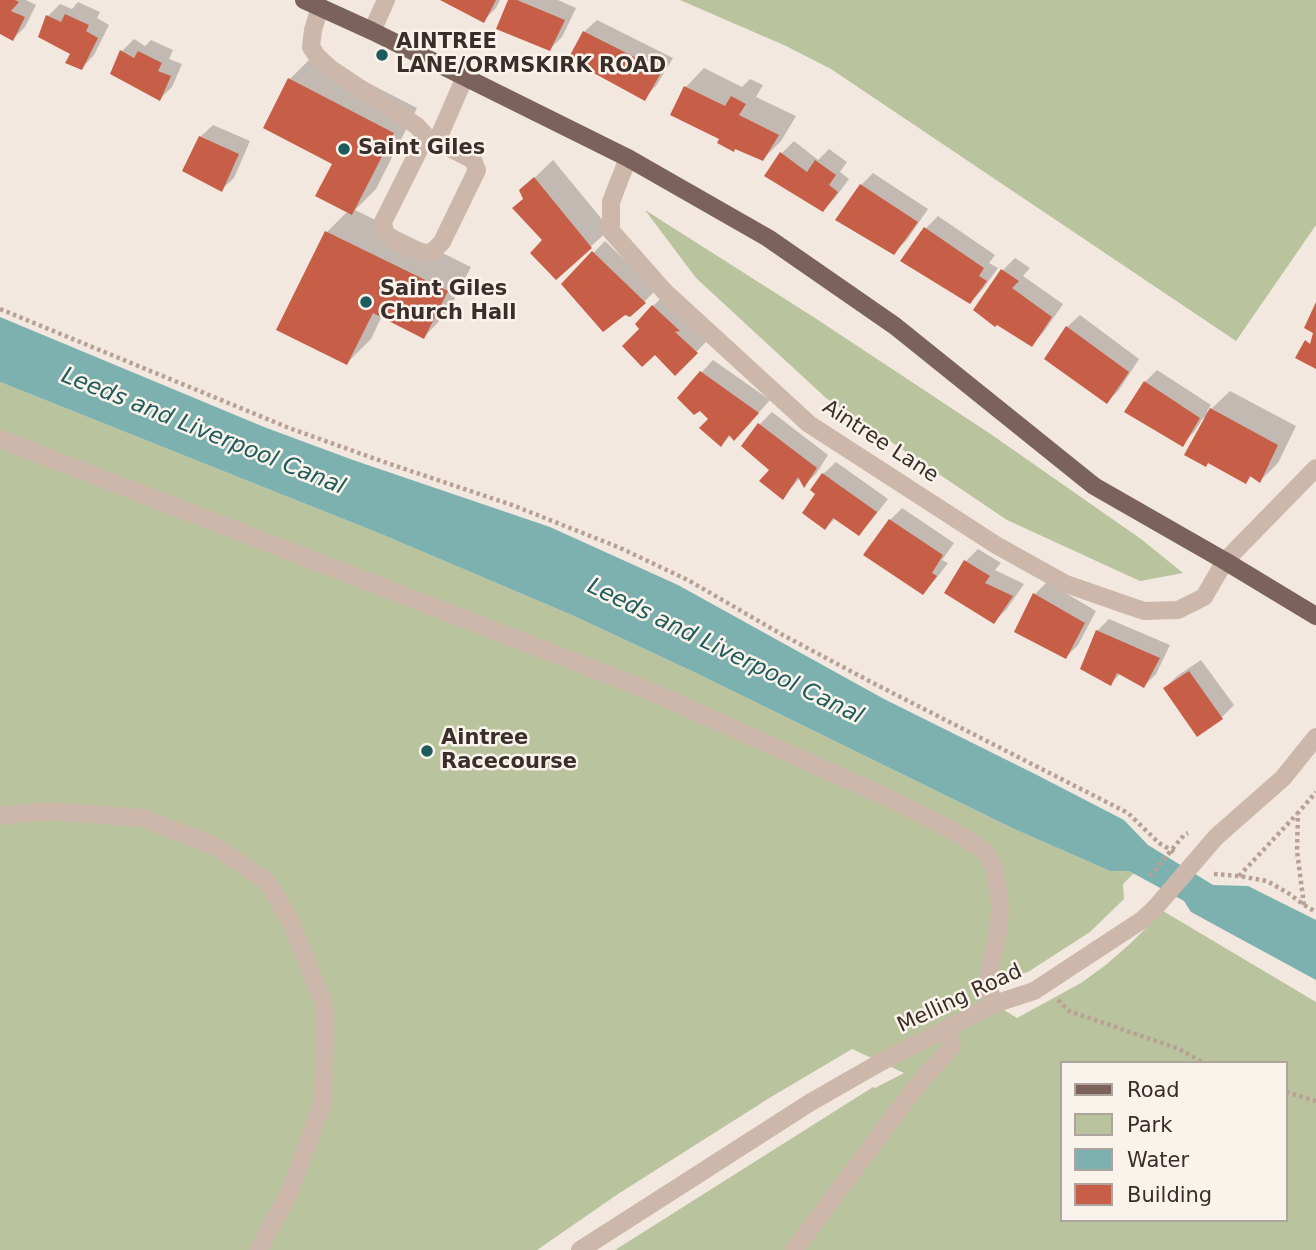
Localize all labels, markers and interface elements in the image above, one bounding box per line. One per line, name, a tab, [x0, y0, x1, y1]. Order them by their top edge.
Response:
place label: AINTREE LANE/ORMSKIRK ROAD	[396, 30, 666, 80]
marker: AINTREE LANE/ORMSKIRK ROAD	[374, 47, 390, 63]
place label: Saint Giles	[358, 136, 485, 162]
marker: Saint Giles	[336, 141, 352, 157]
place label: Saint Giles Church Hall	[380, 277, 517, 327]
marker: Saint Giles Church Hall	[358, 294, 374, 310]
water label: Leeds and Liverpool Canal	[57, 362, 349, 502]
street label: Aintree Lane	[817, 395, 943, 489]
water label: Leeds and Liverpool Canal	[582, 573, 868, 731]
place label: Aintree Racecourse	[441, 726, 577, 776]
marker: Aintree Racecourse	[419, 743, 435, 759]
street label: Melling Road	[894, 959, 1026, 1039]
legend	[1060, 1061, 1288, 1222]
text: Road	[1127, 1078, 1180, 1102]
text: Park	[1127, 1113, 1172, 1137]
text: Water	[1127, 1148, 1189, 1172]
text: Building	[1127, 1183, 1212, 1207]

